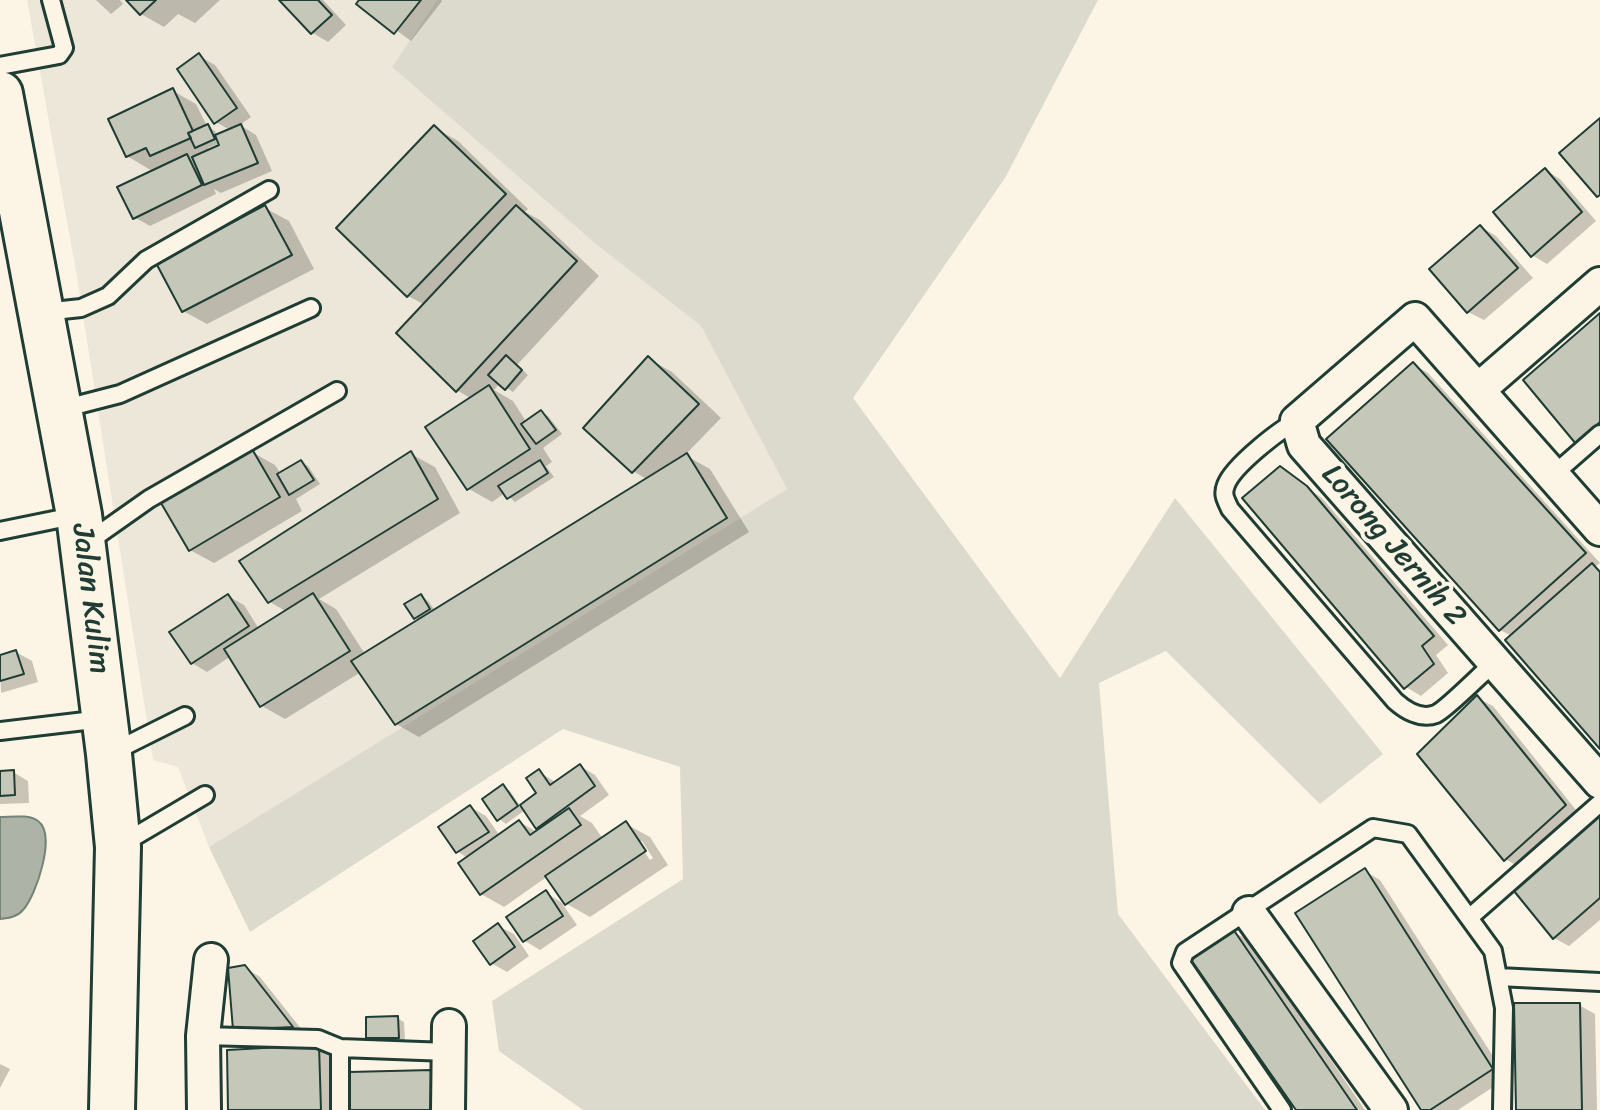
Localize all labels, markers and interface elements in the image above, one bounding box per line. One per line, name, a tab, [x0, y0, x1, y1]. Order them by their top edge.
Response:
street label: Lorong Jernih 2	[1313, 458, 1473, 634]
street label: Jalan Kulim	[63, 522, 117, 676]

